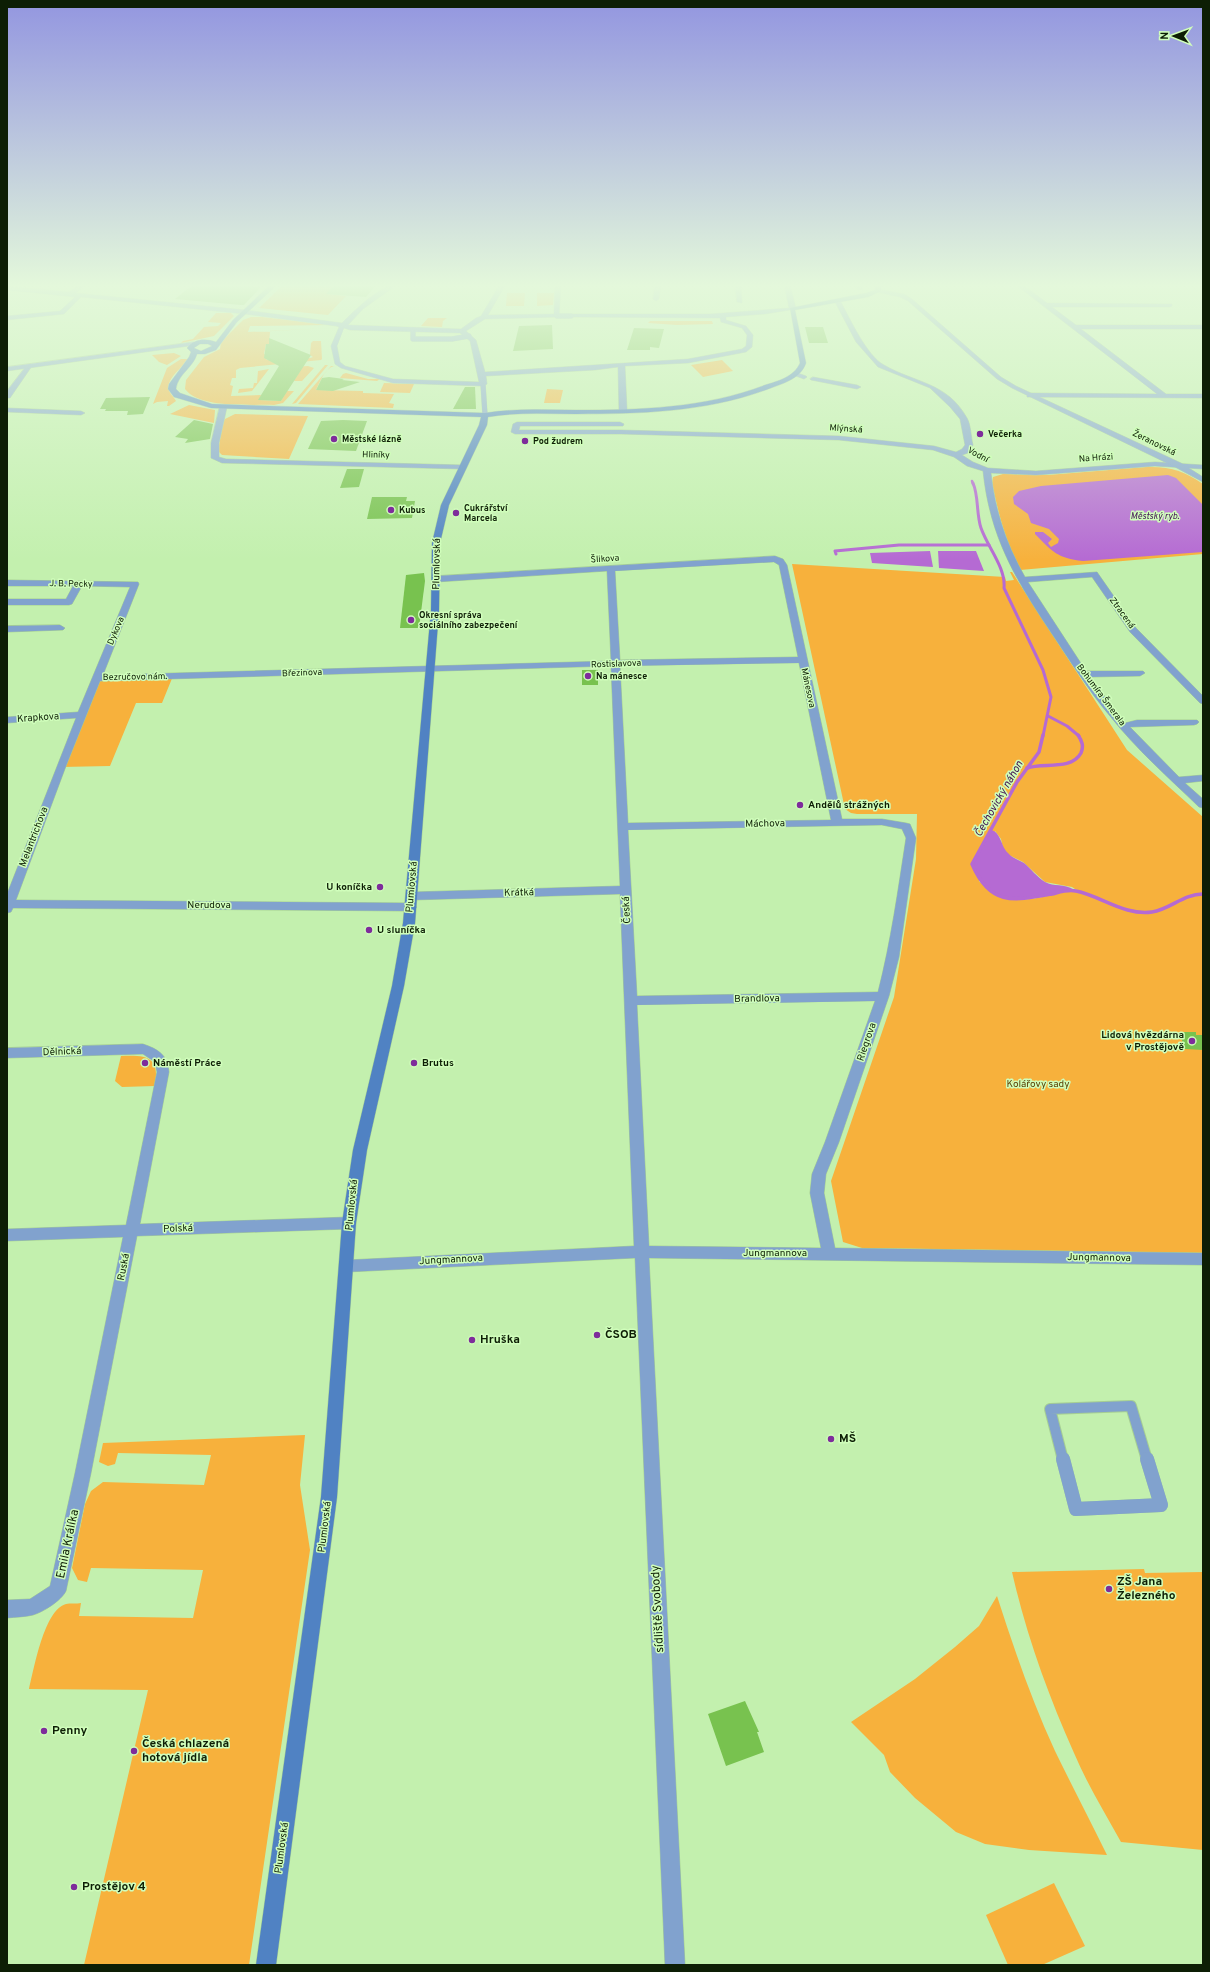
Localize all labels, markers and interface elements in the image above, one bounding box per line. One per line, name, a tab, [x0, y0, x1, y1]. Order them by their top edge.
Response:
north arrow	[1154, 16, 1194, 56]
text: N	[1158, 32, 1172, 40]
street label: Mlýnská	[829, 422, 863, 436]
street label: Žeranovská	[1130, 427, 1178, 458]
marker: Večerka	[975, 429, 985, 439]
place label: Večerka	[988, 429, 1022, 440]
marker: Městské lázně	[329, 434, 339, 444]
place label: Městské lázně	[342, 434, 402, 445]
marker: Pod žudrem	[520, 436, 530, 446]
place label: Pod žudrem	[533, 436, 583, 447]
street label: Vodní	[965, 445, 991, 466]
street label: Hliníky	[362, 449, 390, 461]
street label: Na Hrázi	[1079, 451, 1113, 465]
place label: Cukrářství Marcela	[464, 503, 509, 524]
marker: Kubus	[386, 505, 396, 515]
place label: Kubus	[399, 505, 425, 516]
marker: Cukrářství Marcela	[451, 508, 461, 518]
water label: Městský ryb.	[1131, 511, 1179, 522]
street label: Plumlovská	[430, 538, 444, 590]
street label: Šlikova	[590, 551, 620, 565]
street label: J. B. Pecky	[49, 578, 93, 590]
street label: Ztracená	[1107, 595, 1137, 631]
place label: Okresní správa sociálního zabezpečení	[419, 610, 519, 631]
street label: Dykova	[105, 615, 127, 647]
marker: Okresní správa sociálního zabezpečení	[406, 615, 416, 625]
street label: Rostislavova	[591, 658, 642, 670]
street label: Bohumíra Šmerala	[1074, 661, 1129, 728]
street label: Březinova	[282, 667, 322, 679]
street label: Mánesova	[798, 667, 818, 709]
street label: Bezručovo nám.	[103, 671, 167, 683]
marker: Na mánesce	[583, 671, 593, 681]
place label: Na mánesce	[596, 671, 647, 682]
street label: Krapkova	[17, 710, 59, 726]
water label: Čechovický náhon	[971, 758, 1026, 840]
place label: Andělů strážných	[808, 799, 890, 812]
marker: Andělů strážných	[795, 800, 805, 810]
street label: Melantrichova	[17, 805, 51, 869]
street label: Máchova	[745, 817, 785, 831]
street label: Plumlovská	[403, 861, 421, 913]
place label: U koníčka	[326, 881, 372, 894]
marker: U koníčka	[375, 882, 385, 892]
street label: Krátká	[504, 886, 534, 900]
street label: Česká	[620, 896, 634, 924]
street label: Nerudova	[187, 899, 231, 912]
place label: U sluníčka	[377, 924, 426, 937]
marker: U sluníčka	[364, 925, 374, 935]
street label: Brandlova	[734, 992, 780, 1006]
street label: Riegrova	[854, 1021, 880, 1063]
place label: Lidová hvězdárna v Prostějově	[1101, 1029, 1184, 1054]
marker: Lidová hvězdárna v Prostějově	[1187, 1036, 1197, 1046]
street label: Dělnická	[42, 1045, 82, 1059]
place label: Náměstí Práce	[153, 1057, 222, 1070]
place label: Brutus	[422, 1057, 454, 1070]
marker: Náměstí Práce	[140, 1058, 150, 1068]
marker: Brutus	[409, 1058, 419, 1068]
park label: Kolářovy sady	[1007, 1078, 1069, 1091]
street label: Plumlovská	[343, 1179, 361, 1231]
street label: Polská	[163, 1222, 193, 1236]
street label: Jungmannova	[743, 1247, 807, 1260]
street label: Jungmannova	[1067, 1251, 1131, 1265]
street label: Ruská	[115, 1252, 133, 1282]
street label: Jungmannova	[419, 1252, 483, 1268]
place label: ČSOB	[605, 1327, 637, 1343]
marker: ČSOB	[592, 1330, 602, 1340]
place label: Hruška	[480, 1332, 520, 1348]
marker: Hruška	[467, 1335, 477, 1345]
place label: MŠ	[839, 1431, 856, 1447]
marker: MŠ	[826, 1434, 836, 1444]
street label: Plumlovská	[315, 1501, 335, 1553]
street label: Emila Králíka	[53, 1508, 83, 1580]
street label: sídliště Svobody	[648, 1565, 668, 1653]
place label: ZŠ Jana Železného	[1117, 1574, 1176, 1604]
marker: ZŠ Jana Železného	[1104, 1584, 1114, 1594]
place label: Penny	[52, 1723, 87, 1739]
marker: Penny	[39, 1726, 49, 1736]
place label: Česká chlazená hotová jídla	[142, 1736, 229, 1766]
marker: Česká chlazená hotová jídla	[129, 1746, 139, 1756]
street label: Plumlovská	[272, 1822, 292, 1874]
place label: Prostějov 4	[82, 1879, 146, 1895]
marker: Prostějov 4	[69, 1882, 79, 1892]

